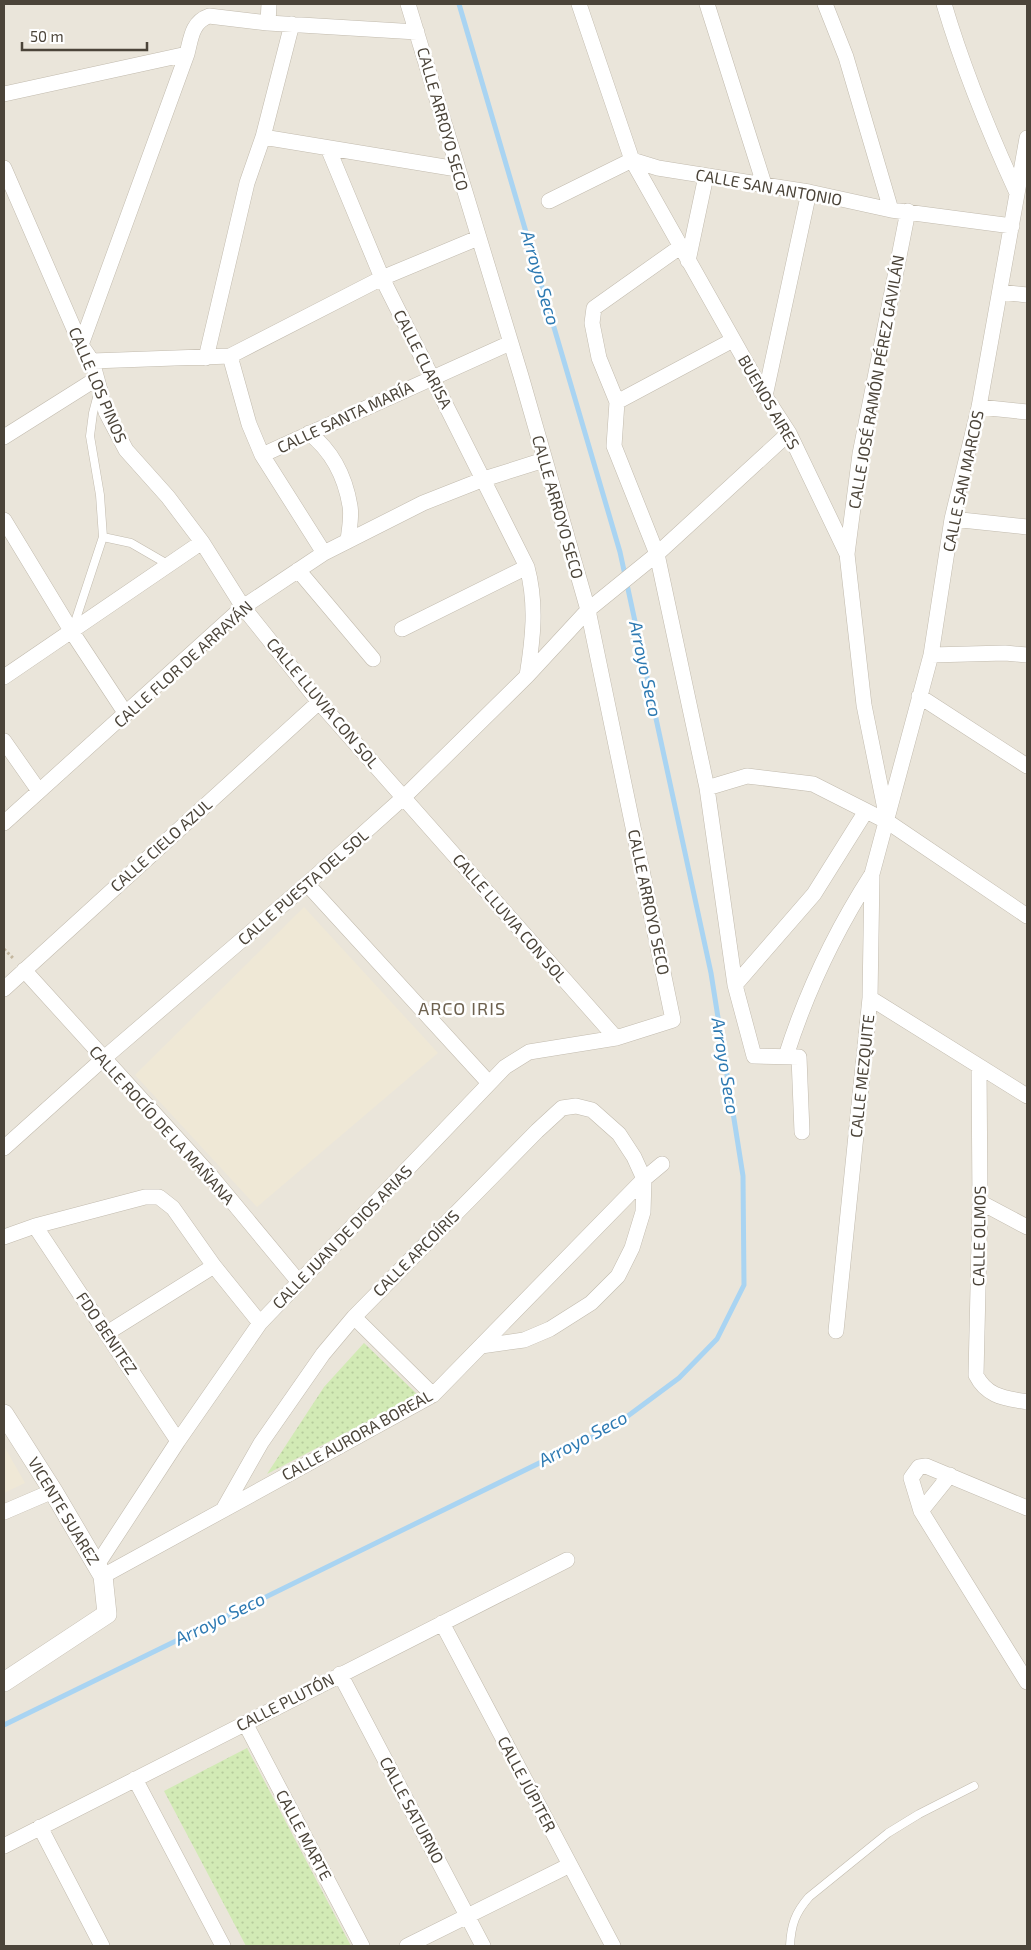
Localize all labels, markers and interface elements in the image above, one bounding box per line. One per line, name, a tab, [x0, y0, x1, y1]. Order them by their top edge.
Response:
scale bar	[22, 20, 148, 52]
text: 50 m	[30, 27, 64, 45]
street label: CALLE ARROYO SECO	[414, 45, 473, 193]
street label: CALLE SAN ANTONIO	[694, 164, 844, 209]
water label: Arroyo Seco	[517, 227, 565, 328]
street label: CALLE JOSÉ RAMÓN PÉREZ GAVILÁN	[844, 253, 907, 510]
street label: CALLE CLARISA	[390, 306, 457, 411]
street label: CALLE LOS PINOS	[66, 324, 131, 446]
street label: BUENOS AIRES	[735, 351, 804, 452]
street label: CALLE SANTA MARÍA	[274, 377, 416, 456]
street label: CALLE SAN MARCOS	[938, 408, 987, 553]
street label: CALLE ARROYO SECO	[529, 433, 588, 581]
street label: CALLE FLOR DE ARRAYÁN	[109, 596, 256, 731]
water label: Arroyo Seco	[625, 618, 667, 719]
street label: CALLE LLUVIA CON SOL	[263, 634, 383, 772]
street label: CALLE CIELO AZUL	[106, 794, 215, 895]
street label: CALLE PUESTA DEL SOL	[234, 825, 372, 948]
street label: CALLE ARROYO SECO	[625, 827, 674, 976]
street label: CALLE LLUVIA CON SOL	[449, 849, 571, 986]
district label: ARCO IRIS	[418, 997, 506, 1019]
street label: CALLE MEZQUITE	[846, 1013, 878, 1139]
water label: Arroyo Seco	[707, 1015, 744, 1116]
street label: CALLE ROCÍO DE LA MAÑANA	[86, 1041, 239, 1208]
street label: CALLE JUAN DE DIOS ARIAS	[268, 1161, 415, 1312]
street label: CALLE OLMOS	[968, 1185, 989, 1286]
street label: CALLE ARCOÍRIS	[368, 1205, 463, 1300]
street label: FDO BENITEZ	[73, 1288, 142, 1377]
street label: CALLE AURORA BOREAL	[278, 1385, 435, 1484]
water label: Arroyo Seco	[533, 1405, 631, 1471]
street label: VICENTE SUAREZ	[25, 1453, 104, 1568]
water label: Arroyo Seco	[170, 1587, 268, 1650]
street label: CALLE PLUTÓN	[233, 1669, 337, 1734]
street label: CALLE JÚPITER	[494, 1733, 561, 1835]
street label: CALLE SATURNO	[376, 1753, 448, 1866]
street label: CALLE MARTE	[273, 1786, 336, 1883]

